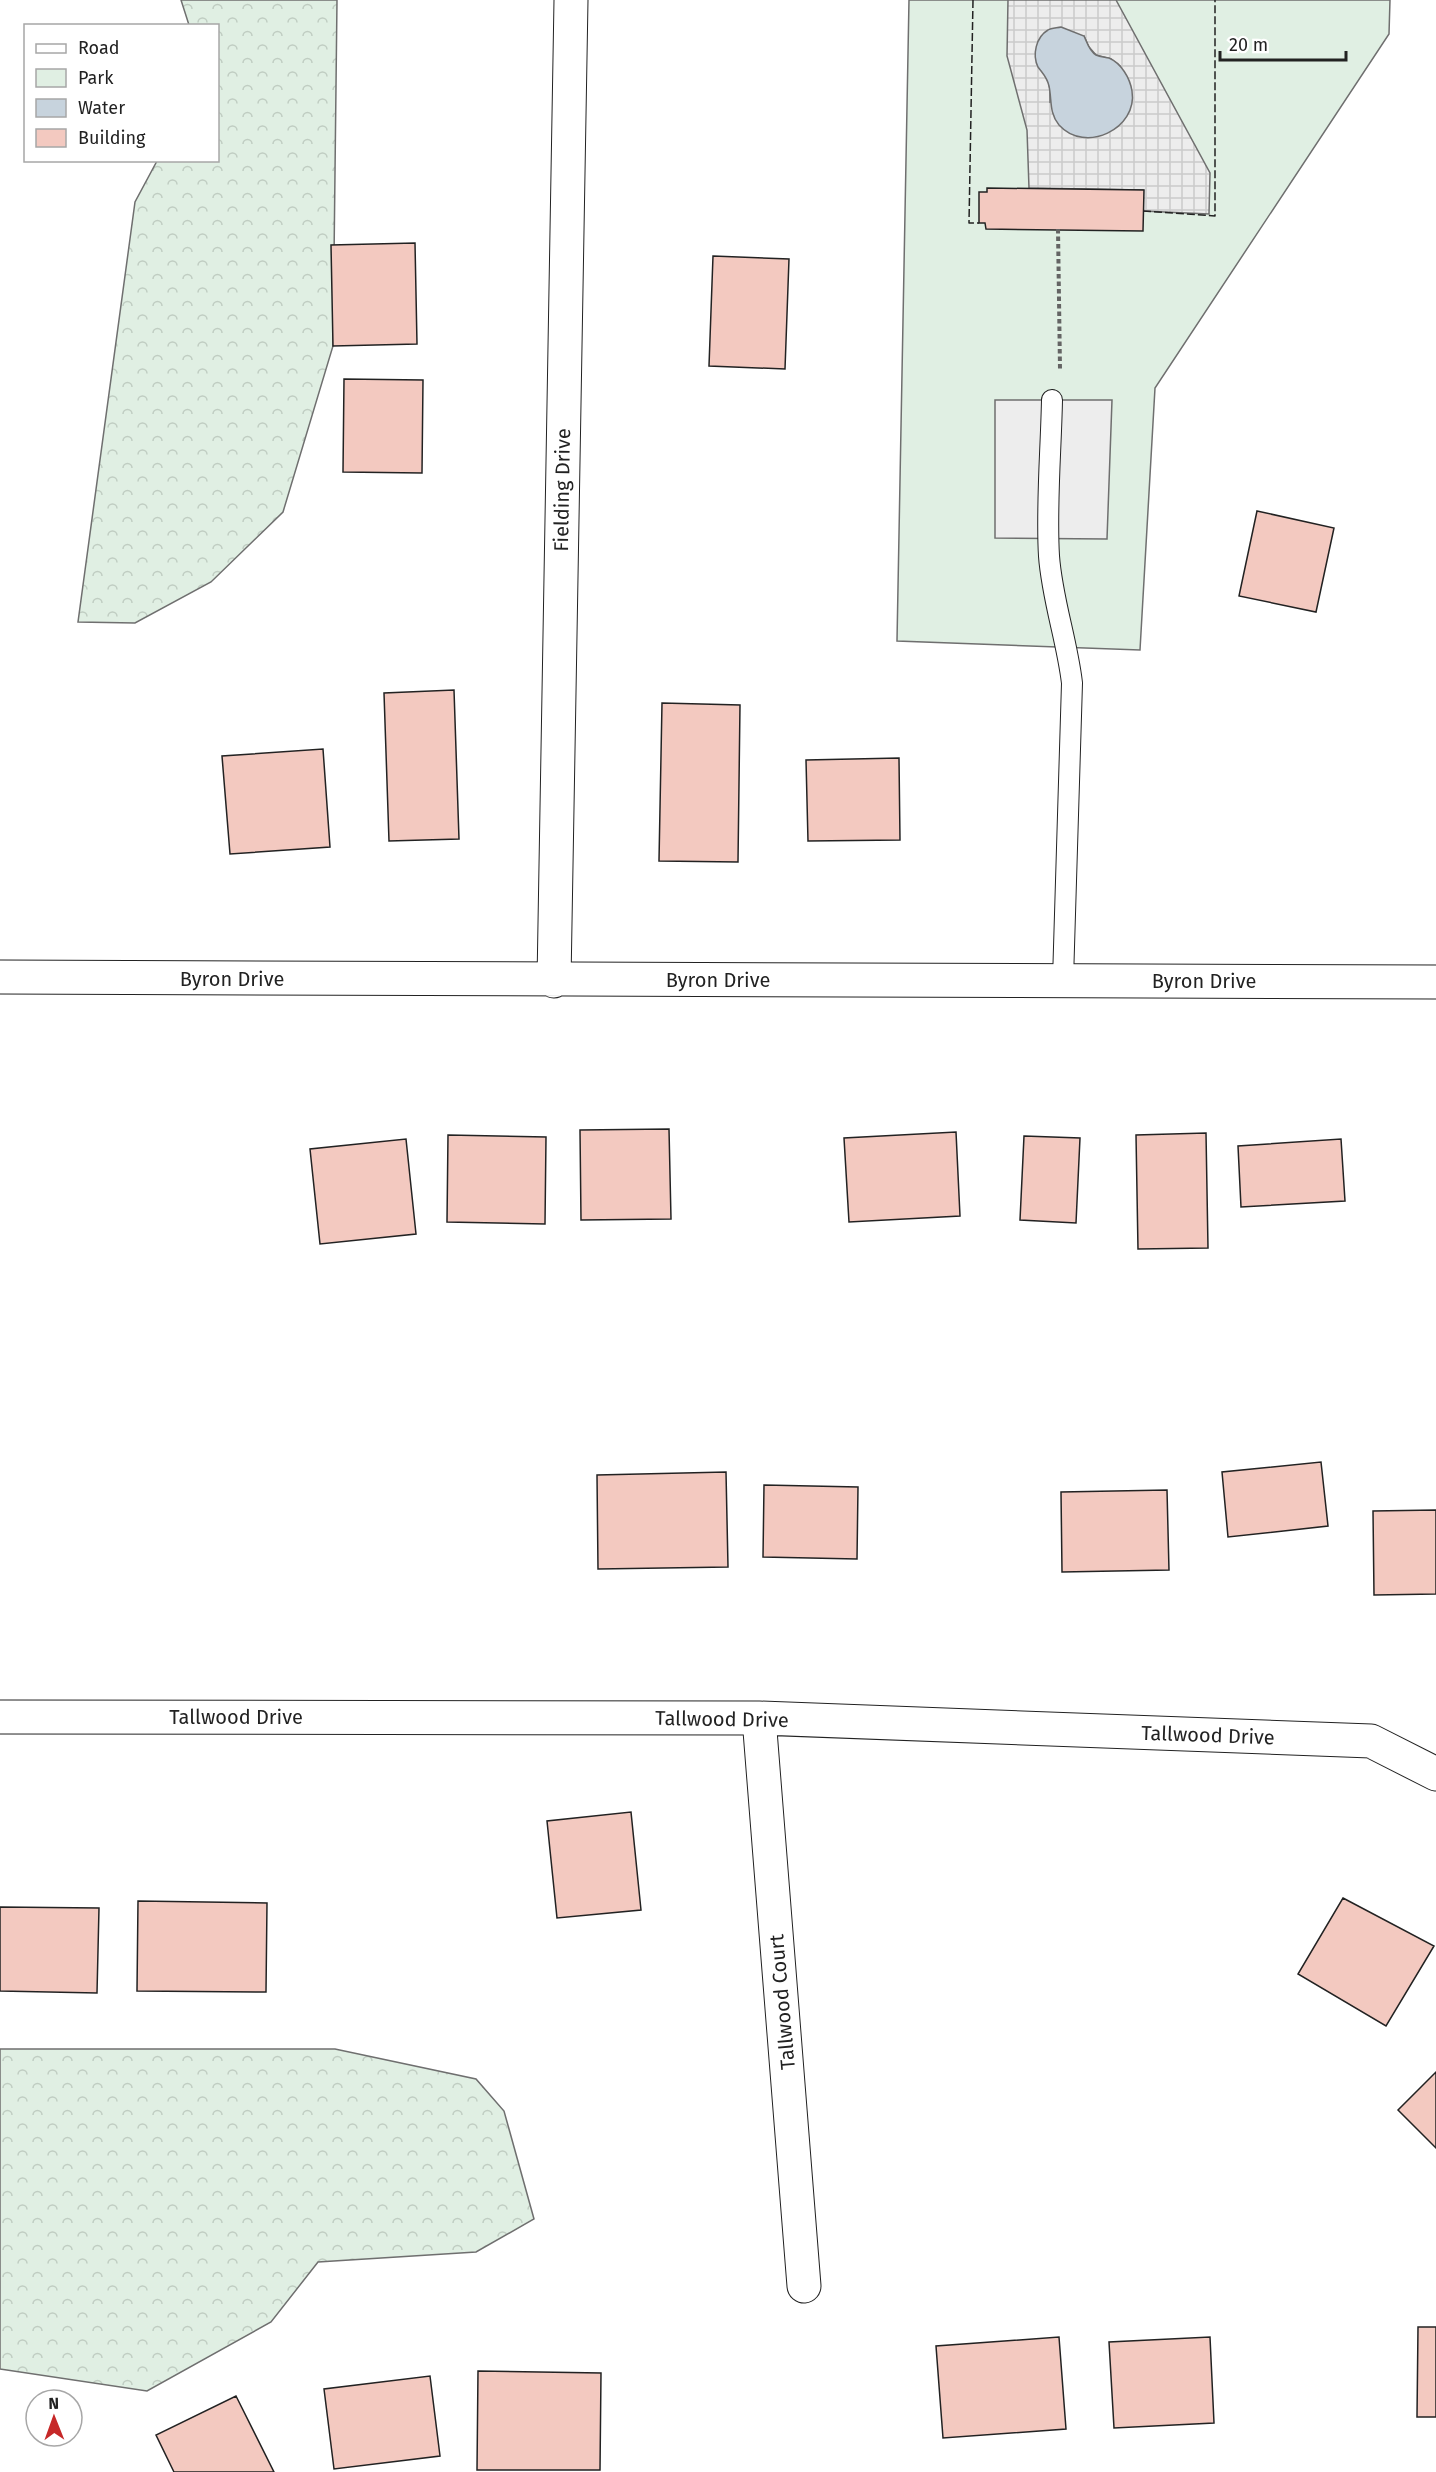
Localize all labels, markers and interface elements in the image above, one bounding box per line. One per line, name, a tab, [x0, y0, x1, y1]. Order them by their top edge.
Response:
legend	[24, 24, 219, 162]
scale bar	[1220, 24, 1346, 62]
text: 20 m	[1229, 34, 1268, 56]
text: Road	[78, 37, 120, 59]
text: Park	[78, 67, 114, 89]
text: Water	[78, 97, 125, 119]
text: Building	[78, 127, 146, 149]
street label: Fielding Drive	[549, 428, 575, 552]
street label: Byron Drive	[180, 967, 284, 991]
street label: Byron Drive	[666, 968, 770, 992]
street label: Byron Drive	[1152, 969, 1256, 993]
street label: Tallwood Drive	[169, 1705, 303, 1729]
street label: Tallwood Drive	[655, 1706, 789, 1732]
street label: Tallwood Drive	[1141, 1721, 1275, 1749]
street label: Tallwood Court	[764, 1933, 800, 2071]
north arrow	[24, 2388, 84, 2448]
text: N	[48, 2394, 59, 2413]

